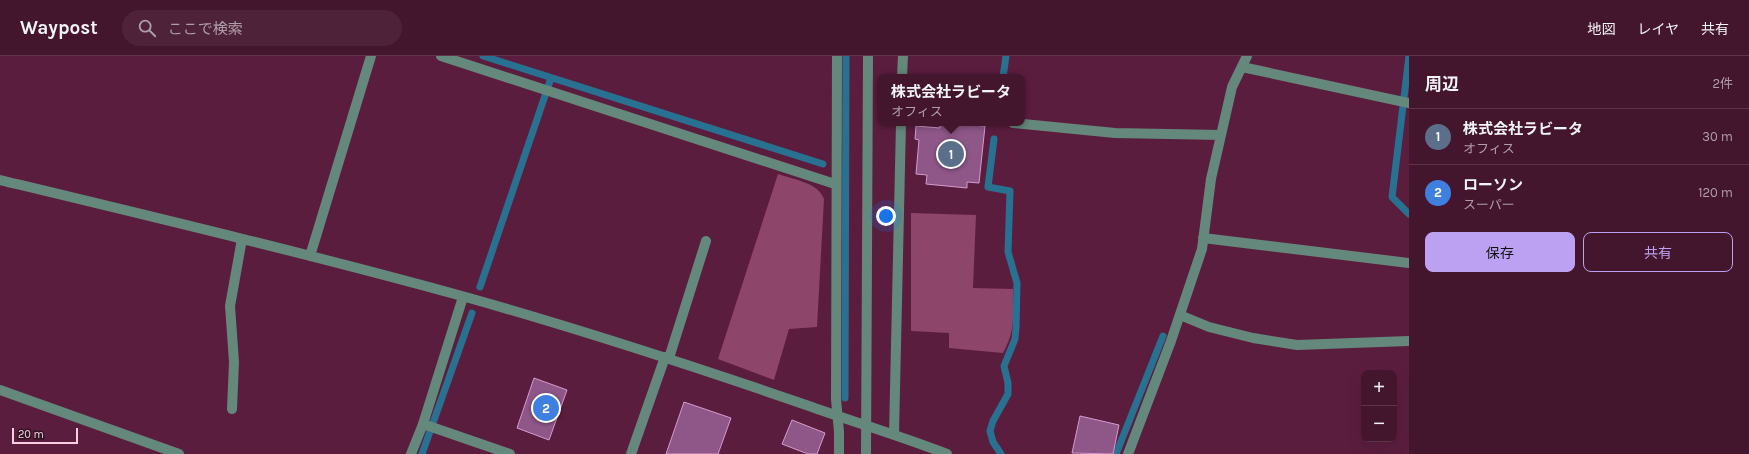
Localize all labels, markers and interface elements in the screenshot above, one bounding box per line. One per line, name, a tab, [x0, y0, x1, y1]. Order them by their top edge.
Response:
search box	[122, 10, 402, 46]
text: Waypost	[20, 17, 98, 39]
icon: search	[136, 17, 158, 39]
text: ここで検索	[168, 20, 243, 38]
text: 地図	[1587, 21, 1615, 38]
text: レイヤ	[1637, 21, 1679, 38]
text: 共有	[1701, 21, 1729, 38]
popup	[877, 74, 1025, 126]
text: 周辺	[1425, 74, 1459, 94]
text: 2件	[1712, 76, 1733, 91]
text: 株式会社ラビータ	[891, 83, 1011, 101]
text: オフィス	[891, 104, 943, 119]
text: 株式会社ラビータ	[1463, 120, 1583, 138]
text: 1	[1436, 129, 1440, 144]
text: 30 m	[1702, 129, 1733, 144]
pin: 1	[938, 139, 964, 169]
text: オフィス	[1463, 141, 1515, 156]
text: ローソン	[1463, 176, 1523, 194]
text: 2	[1434, 185, 1442, 200]
text: 120 m	[1698, 185, 1733, 200]
text: スーパー	[1463, 197, 1515, 212]
your location	[876, 206, 896, 226]
button: 保存	[1425, 232, 1575, 272]
button: 共有	[1583, 232, 1733, 272]
map controls	[1361, 370, 1397, 442]
button: +	[1361, 370, 1397, 406]
pin: 2	[533, 393, 559, 423]
button: −	[1361, 406, 1397, 442]
scale bar	[12, 426, 78, 445]
text: 20 m	[18, 428, 44, 441]

